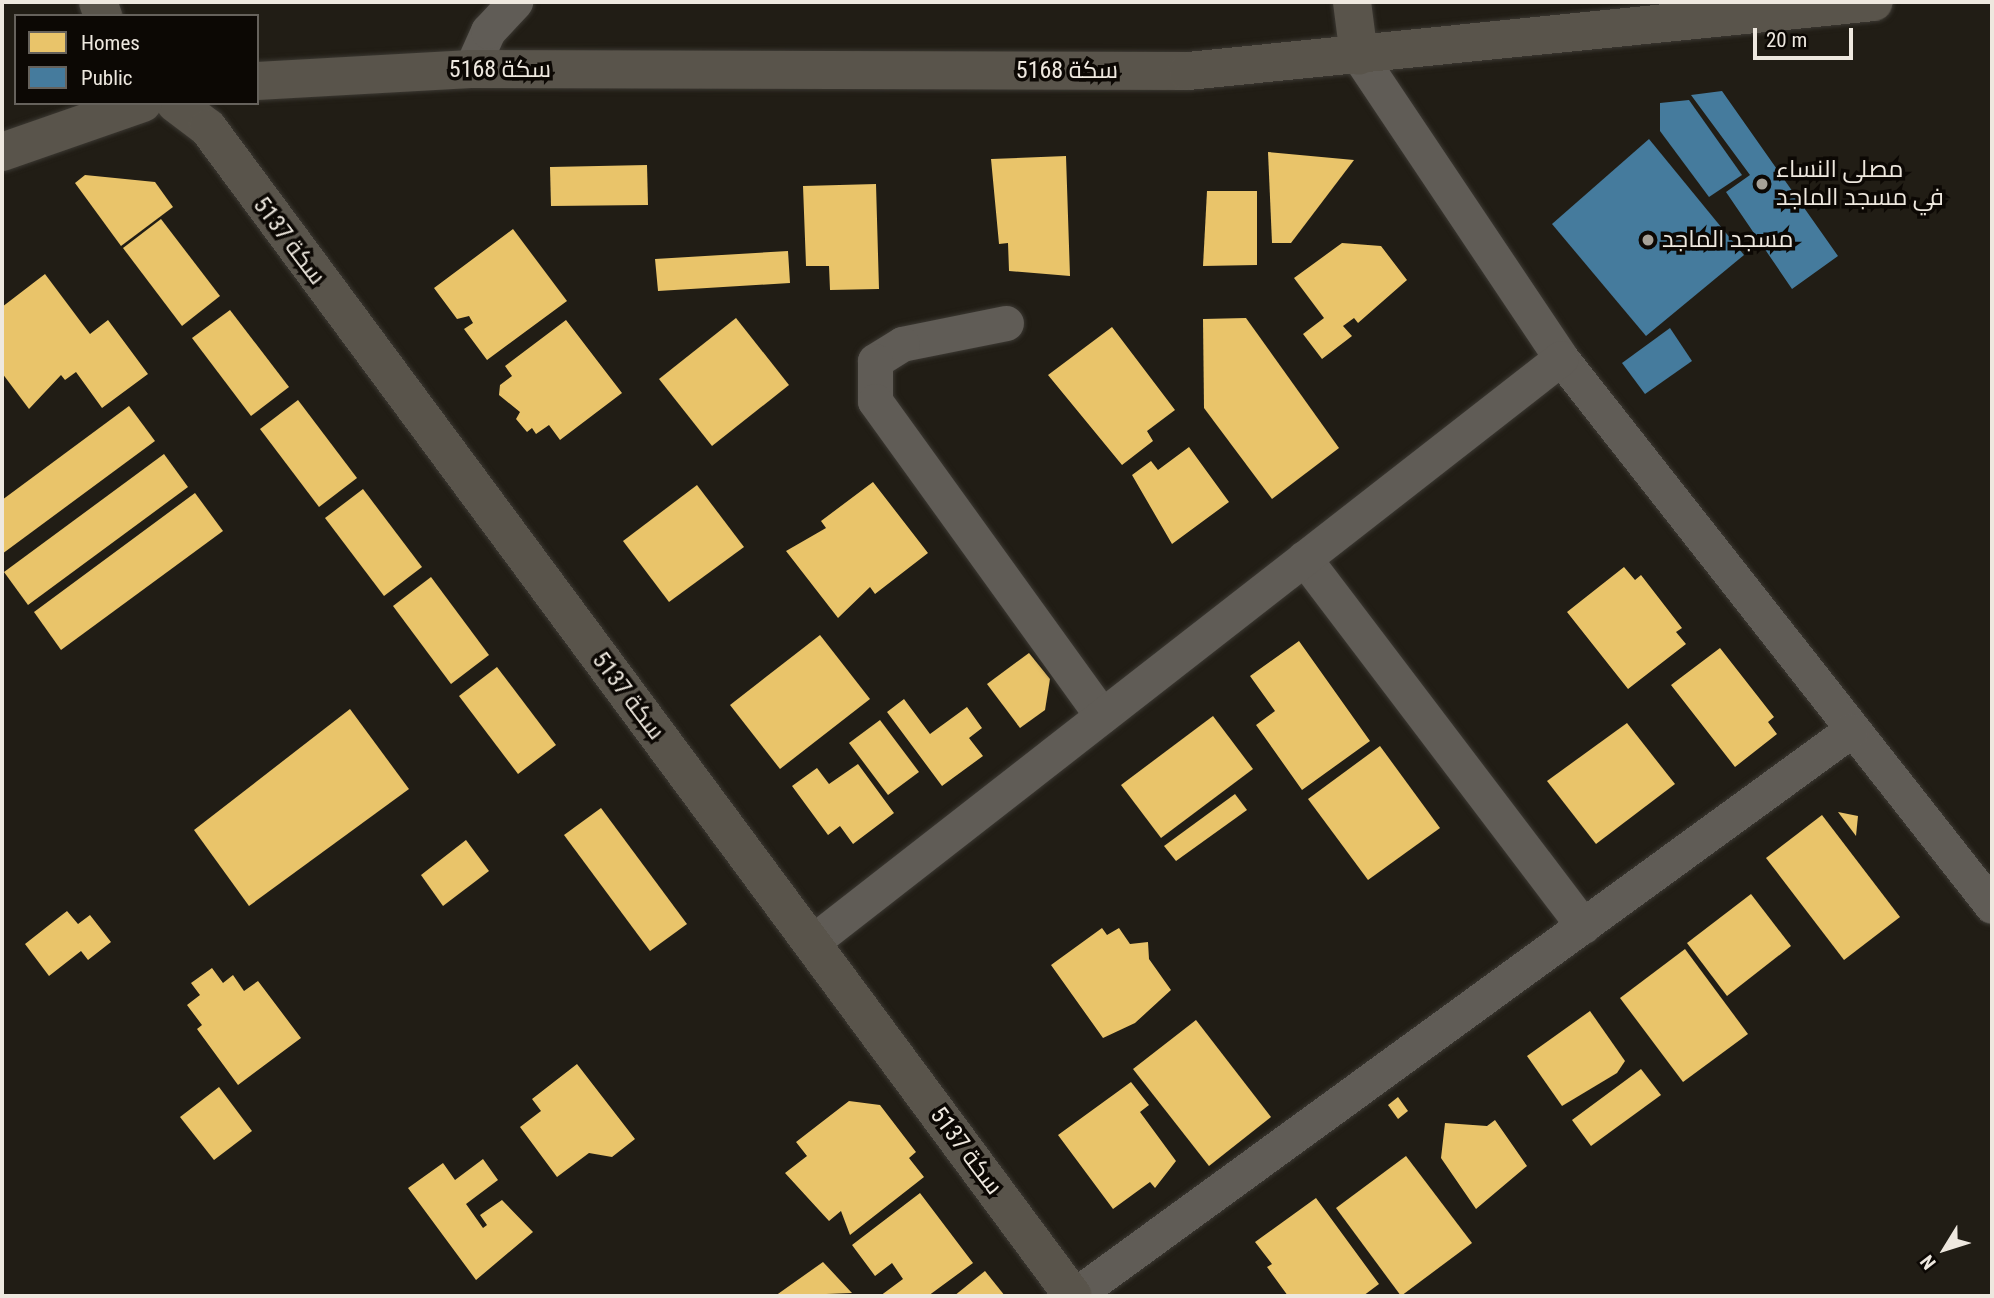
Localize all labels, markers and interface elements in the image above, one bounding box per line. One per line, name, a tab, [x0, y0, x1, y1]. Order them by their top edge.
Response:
legend	[14, 14, 259, 105]
scale bar	[1756, 14, 1856, 58]
text: 20 m	[1766, 28, 1807, 52]
text: Homes	[81, 31, 140, 55]
street label: سكة 5168	[449, 56, 551, 84]
street label: سكة 5168	[1016, 57, 1118, 85]
text: Public	[81, 66, 133, 90]
place label: مصلى النساء في مسجد الماجد	[1776, 156, 1944, 212]
marker: مصلى النساء في مسجد الماجد	[1754, 176, 1770, 192]
street label: سكة 5137	[247, 191, 331, 291]
place label: مسجد الماجد	[1662, 226, 1793, 254]
marker: مسجد الماجد	[1640, 232, 1656, 248]
street label: سكة 5137	[586, 646, 670, 746]
street label: سكة 5137	[924, 1101, 1008, 1201]
north arrow	[1910, 1214, 1980, 1284]
text: N	[1915, 1251, 1941, 1274]

